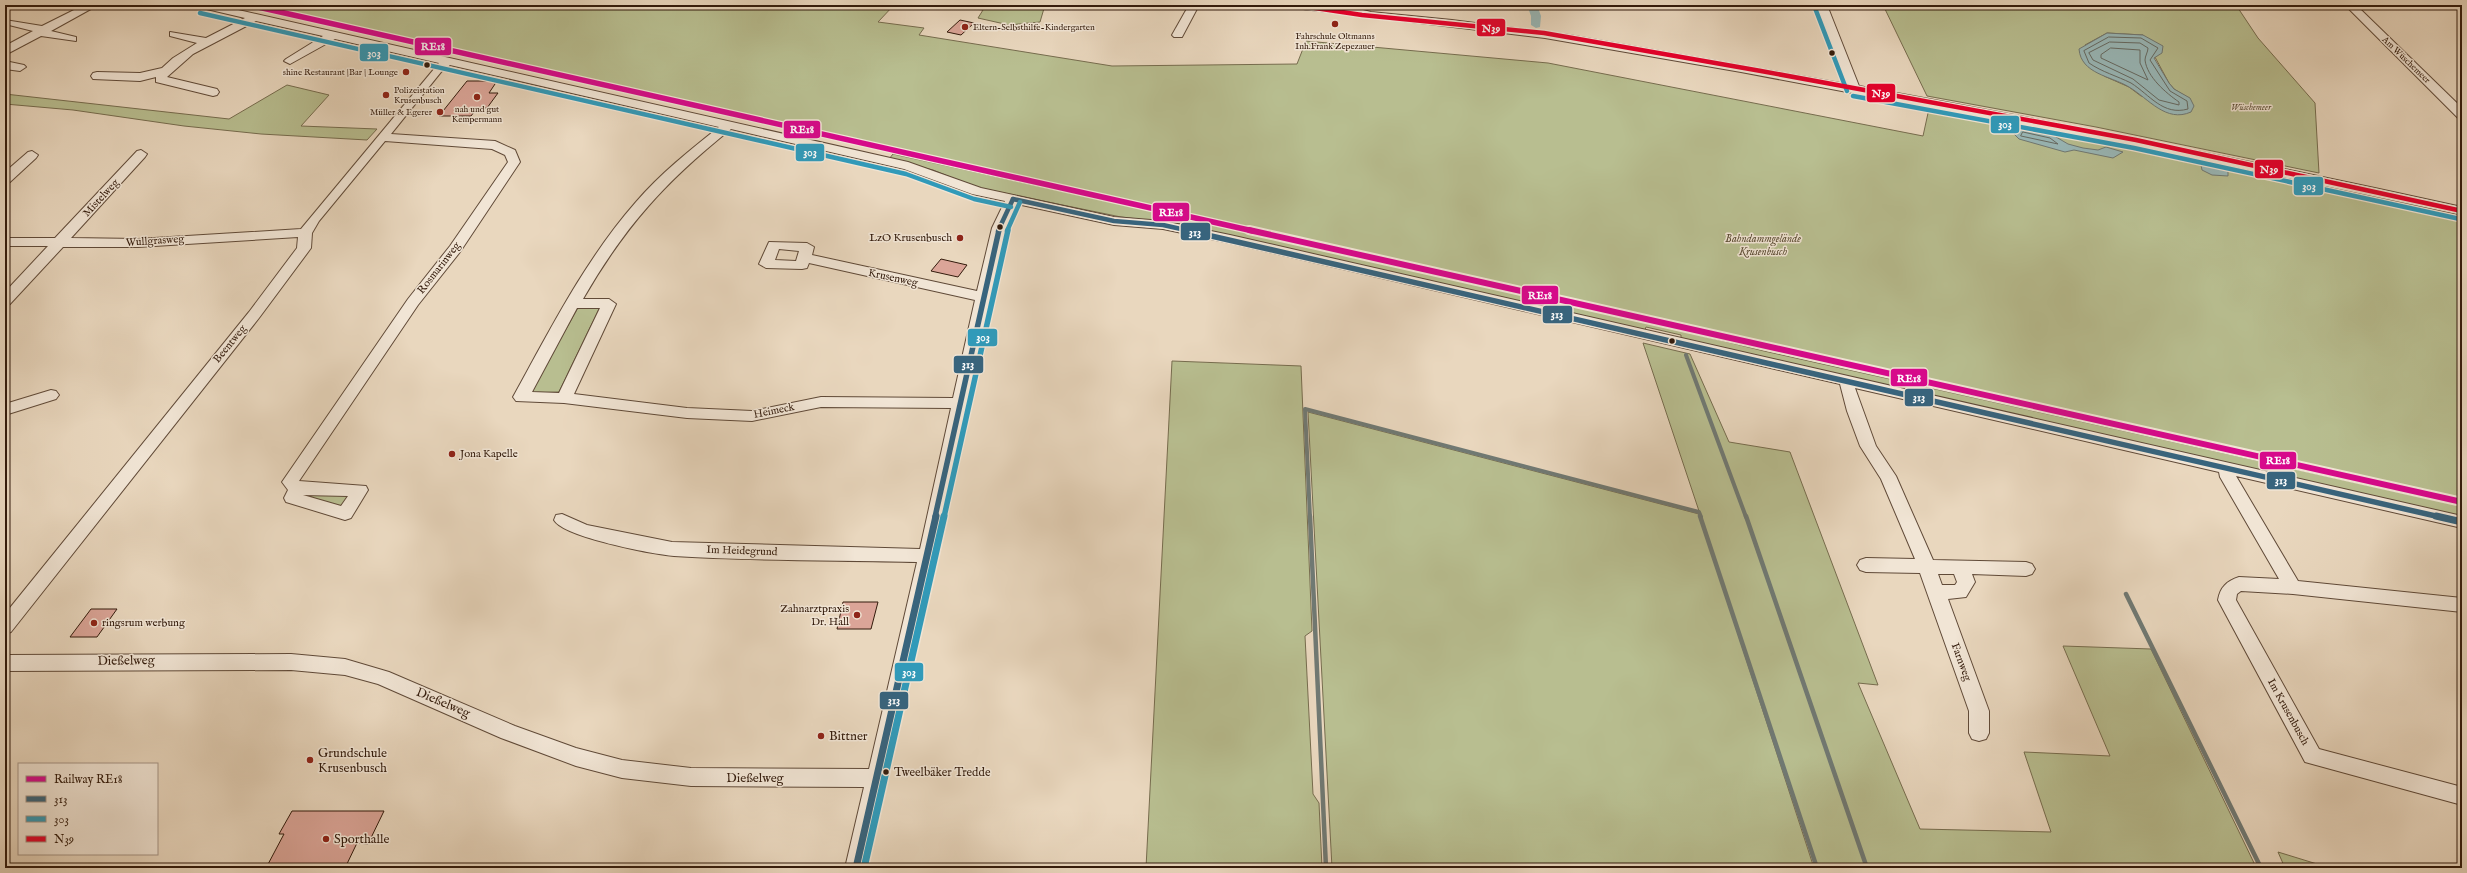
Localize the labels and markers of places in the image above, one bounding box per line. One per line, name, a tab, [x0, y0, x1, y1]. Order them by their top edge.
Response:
marker: Fahrschule Oltmanns Inh.Frank Zepezauer	[1330, 19, 1340, 29]
marker: Eltern-Selbsthilfe-Kindergarten	[960, 22, 970, 32]
place label: Eltern-Selbsthilfe-Kindergarten	[973, 22, 1095, 33]
place label: Fahrschule Oltmanns Inh.Frank Zepezauer	[1295, 31, 1375, 52]
unlabelled marker	[1827, 48, 1837, 58]
unlabelled marker	[422, 60, 432, 70]
place label: shine Restaurant |Bar | Lounge	[283, 67, 398, 78]
marker: shine Restaurant |Bar | Lounge	[401, 67, 411, 77]
place label: Polizeistation Krusenbusch	[394, 85, 445, 106]
marker: Polizeistation Krusenbusch	[381, 90, 391, 100]
marker: nah und gut Kempermann	[472, 92, 482, 102]
place label: nah und gut Kempermann	[452, 104, 502, 125]
place label: Müller & Egerer	[370, 107, 433, 118]
marker: Müller & Egerer	[435, 107, 445, 117]
unlabelled marker	[995, 222, 1005, 232]
place label: LzO Krusenbusch	[869, 231, 952, 245]
marker: LzO Krusenbusch	[955, 233, 965, 243]
unlabelled marker	[1667, 336, 1677, 346]
place label: Jona Kapelle	[458, 447, 518, 461]
marker: Jona Kapelle	[447, 449, 457, 459]
place label: Zahnarztpraxis Dr. Hall	[780, 602, 849, 629]
marker: Zahnarztpraxis Dr. Hall	[852, 610, 862, 620]
place label: ringsrum werbung	[102, 616, 186, 630]
marker: ringsrum werbung	[89, 618, 99, 628]
place label: Bittner	[829, 728, 868, 745]
marker: Bittner	[816, 731, 826, 741]
place label: Grundschule Krusenbusch	[318, 745, 387, 777]
marker: Grundschule Krusenbusch	[305, 755, 315, 765]
place label: Tweelbäker Tredde	[894, 765, 991, 780]
marker: Tweelbäker Tredde	[881, 767, 891, 777]
place label: Sporthalle	[334, 831, 390, 848]
marker: Sporthalle	[321, 834, 331, 844]

